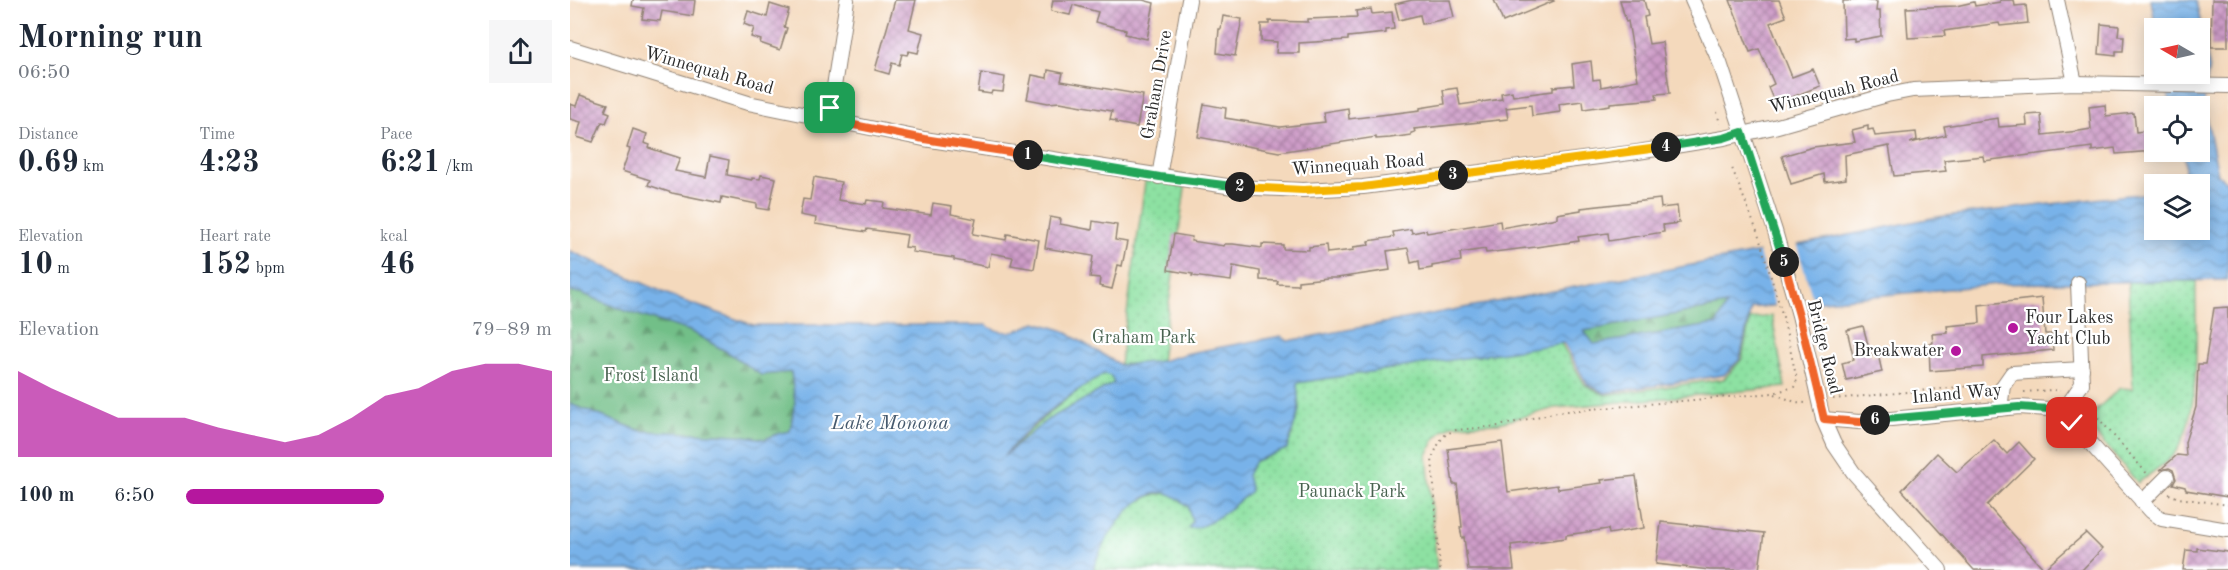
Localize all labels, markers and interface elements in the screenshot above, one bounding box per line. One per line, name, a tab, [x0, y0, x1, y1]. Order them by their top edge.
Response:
north arrow	[2144, 18, 2210, 84]
map controls	[2144, 18, 2210, 240]
button: share	[489, 20, 552, 83]
text: Morning run	[18, 22, 203, 55]
street label: Graham Drive	[1139, 29, 1175, 141]
street label: Winnequah Road	[642, 44, 776, 98]
text: 06:50	[18, 63, 70, 83]
street label: Winnequah Road	[1767, 67, 1901, 117]
pin	[804, 82, 855, 133]
icon: arrive	[813, 91, 846, 124]
button: locate	[2144, 96, 2210, 162]
text: Distance	[18, 127, 78, 143]
text: Time	[199, 127, 235, 143]
text: Pace	[380, 127, 412, 143]
pin: 4	[1651, 132, 1681, 162]
text: 4	[1661, 139, 1671, 155]
pin: 1	[1013, 140, 1043, 170]
text: 1	[1023, 147, 1033, 163]
text: 0.69	[18, 148, 79, 178]
text: 4:23	[199, 148, 260, 178]
text: 6:21	[380, 148, 441, 178]
street label: Winnequah Road	[1291, 151, 1425, 179]
text: km	[79, 159, 104, 175]
text: /km	[441, 159, 473, 175]
pin: 3	[1438, 160, 1468, 190]
text: 3	[1448, 167, 1458, 183]
pin: 2	[1225, 172, 1255, 202]
button: layers	[2144, 174, 2210, 240]
text: 2	[1235, 179, 1245, 195]
text: Elevation	[18, 229, 83, 245]
text: Heart rate	[199, 229, 271, 245]
text: kcal	[380, 229, 408, 245]
pin: 5	[1769, 247, 1799, 277]
text: 10	[18, 250, 53, 280]
text: 152	[199, 250, 251, 280]
text: 46	[380, 250, 415, 280]
text: 5	[1779, 254, 1789, 270]
text: m	[53, 261, 70, 277]
text: bpm	[251, 261, 285, 277]
street label: Bridge Road	[1804, 298, 1844, 396]
place label: Four Lakes Yacht Club	[2025, 309, 2113, 348]
text: Elevation	[18, 320, 99, 340]
text: 79–89 m	[472, 320, 552, 340]
marker: Four Lakes Yacht Club	[2006, 321, 2020, 335]
park label: Graham Park	[1092, 329, 1196, 347]
place label: Breakwater	[1853, 342, 1945, 360]
marker: Breakwater	[1949, 344, 1963, 358]
park label: Frost Island	[603, 367, 699, 385]
street label: Inland Way	[1911, 381, 2003, 407]
pin	[2046, 397, 2097, 448]
pin: 6	[1860, 405, 1890, 435]
icon: check	[2055, 406, 2088, 439]
text: 6	[1870, 412, 1880, 428]
water label: Lake Monona	[830, 414, 949, 434]
park label: Paunack Park	[1298, 483, 1406, 501]
text: 100 m	[18, 486, 74, 506]
text: 6:50	[114, 486, 154, 506]

